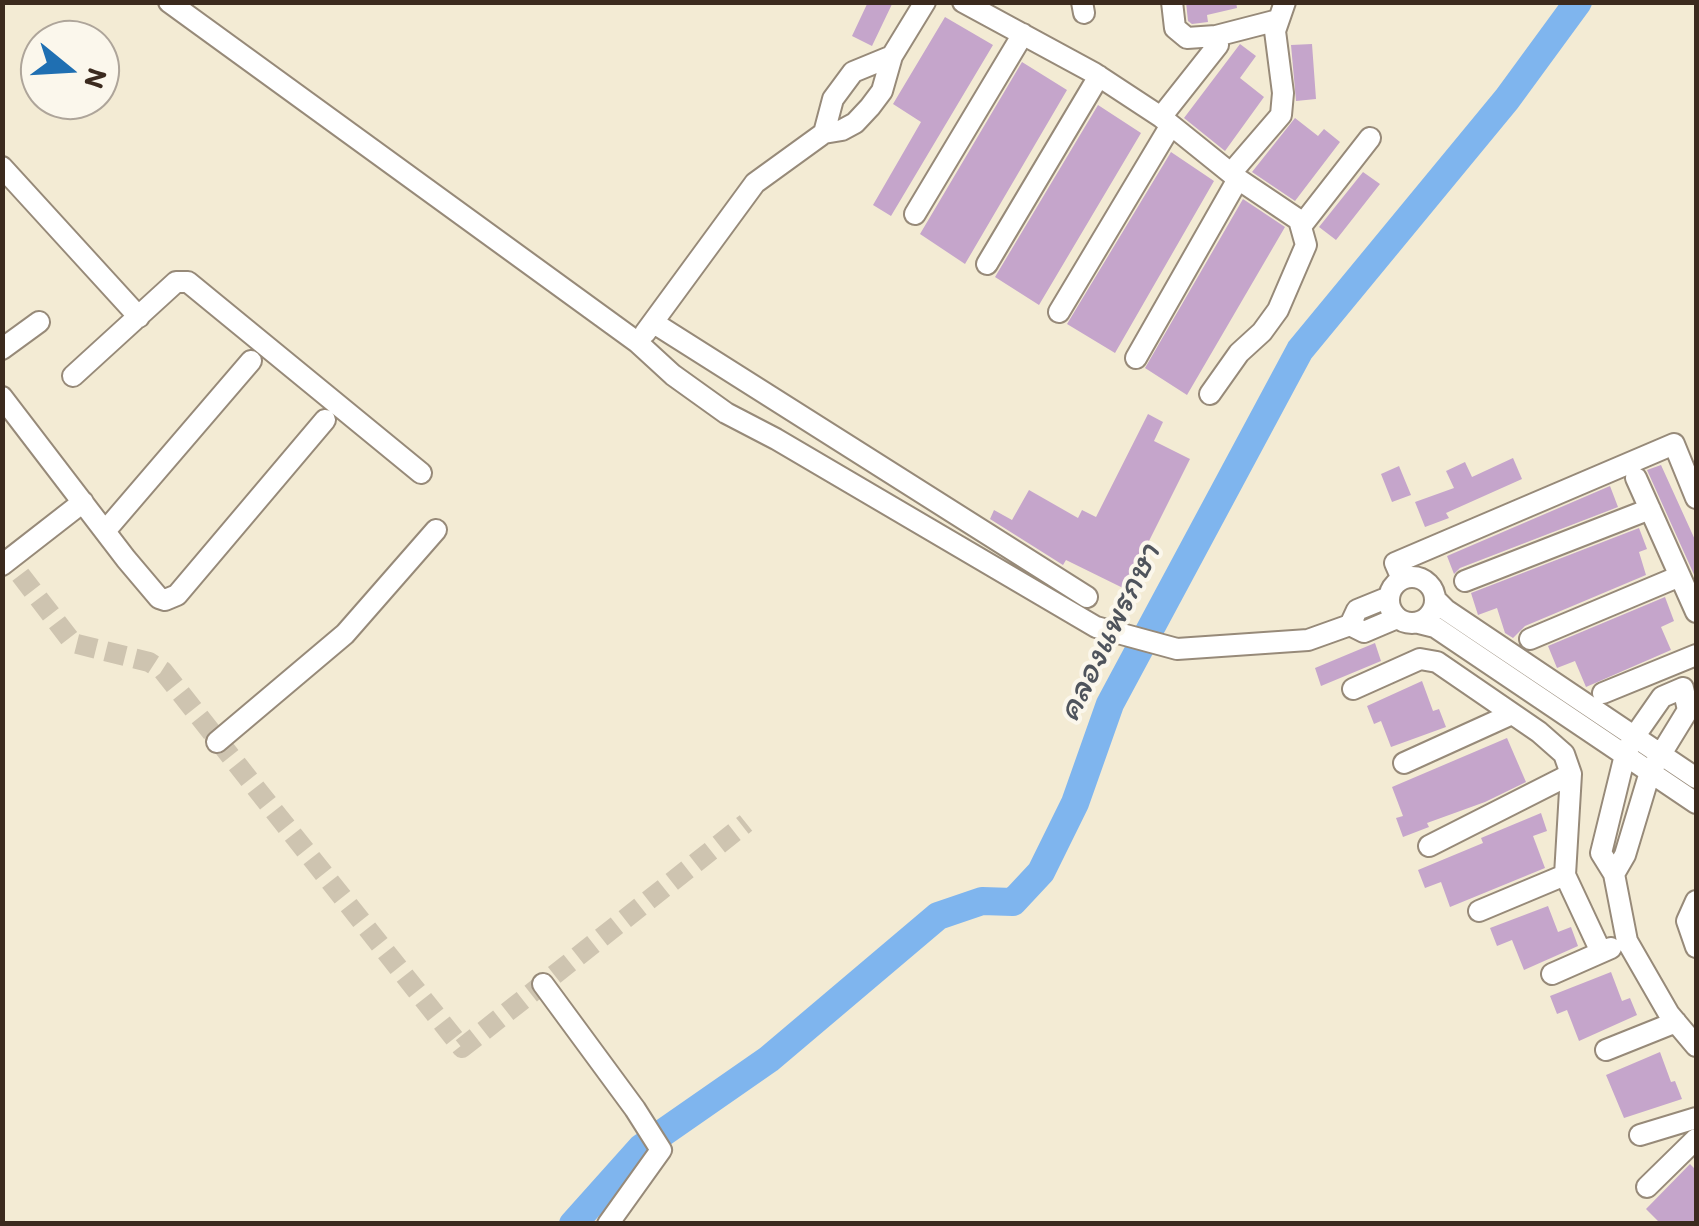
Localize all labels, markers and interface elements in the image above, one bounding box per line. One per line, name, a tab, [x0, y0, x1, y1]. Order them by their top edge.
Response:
north arrow	[20, 20, 120, 120]
text: N	[78, 64, 116, 93]
water label: คลองแพรกษา	[1049, 537, 1171, 729]

